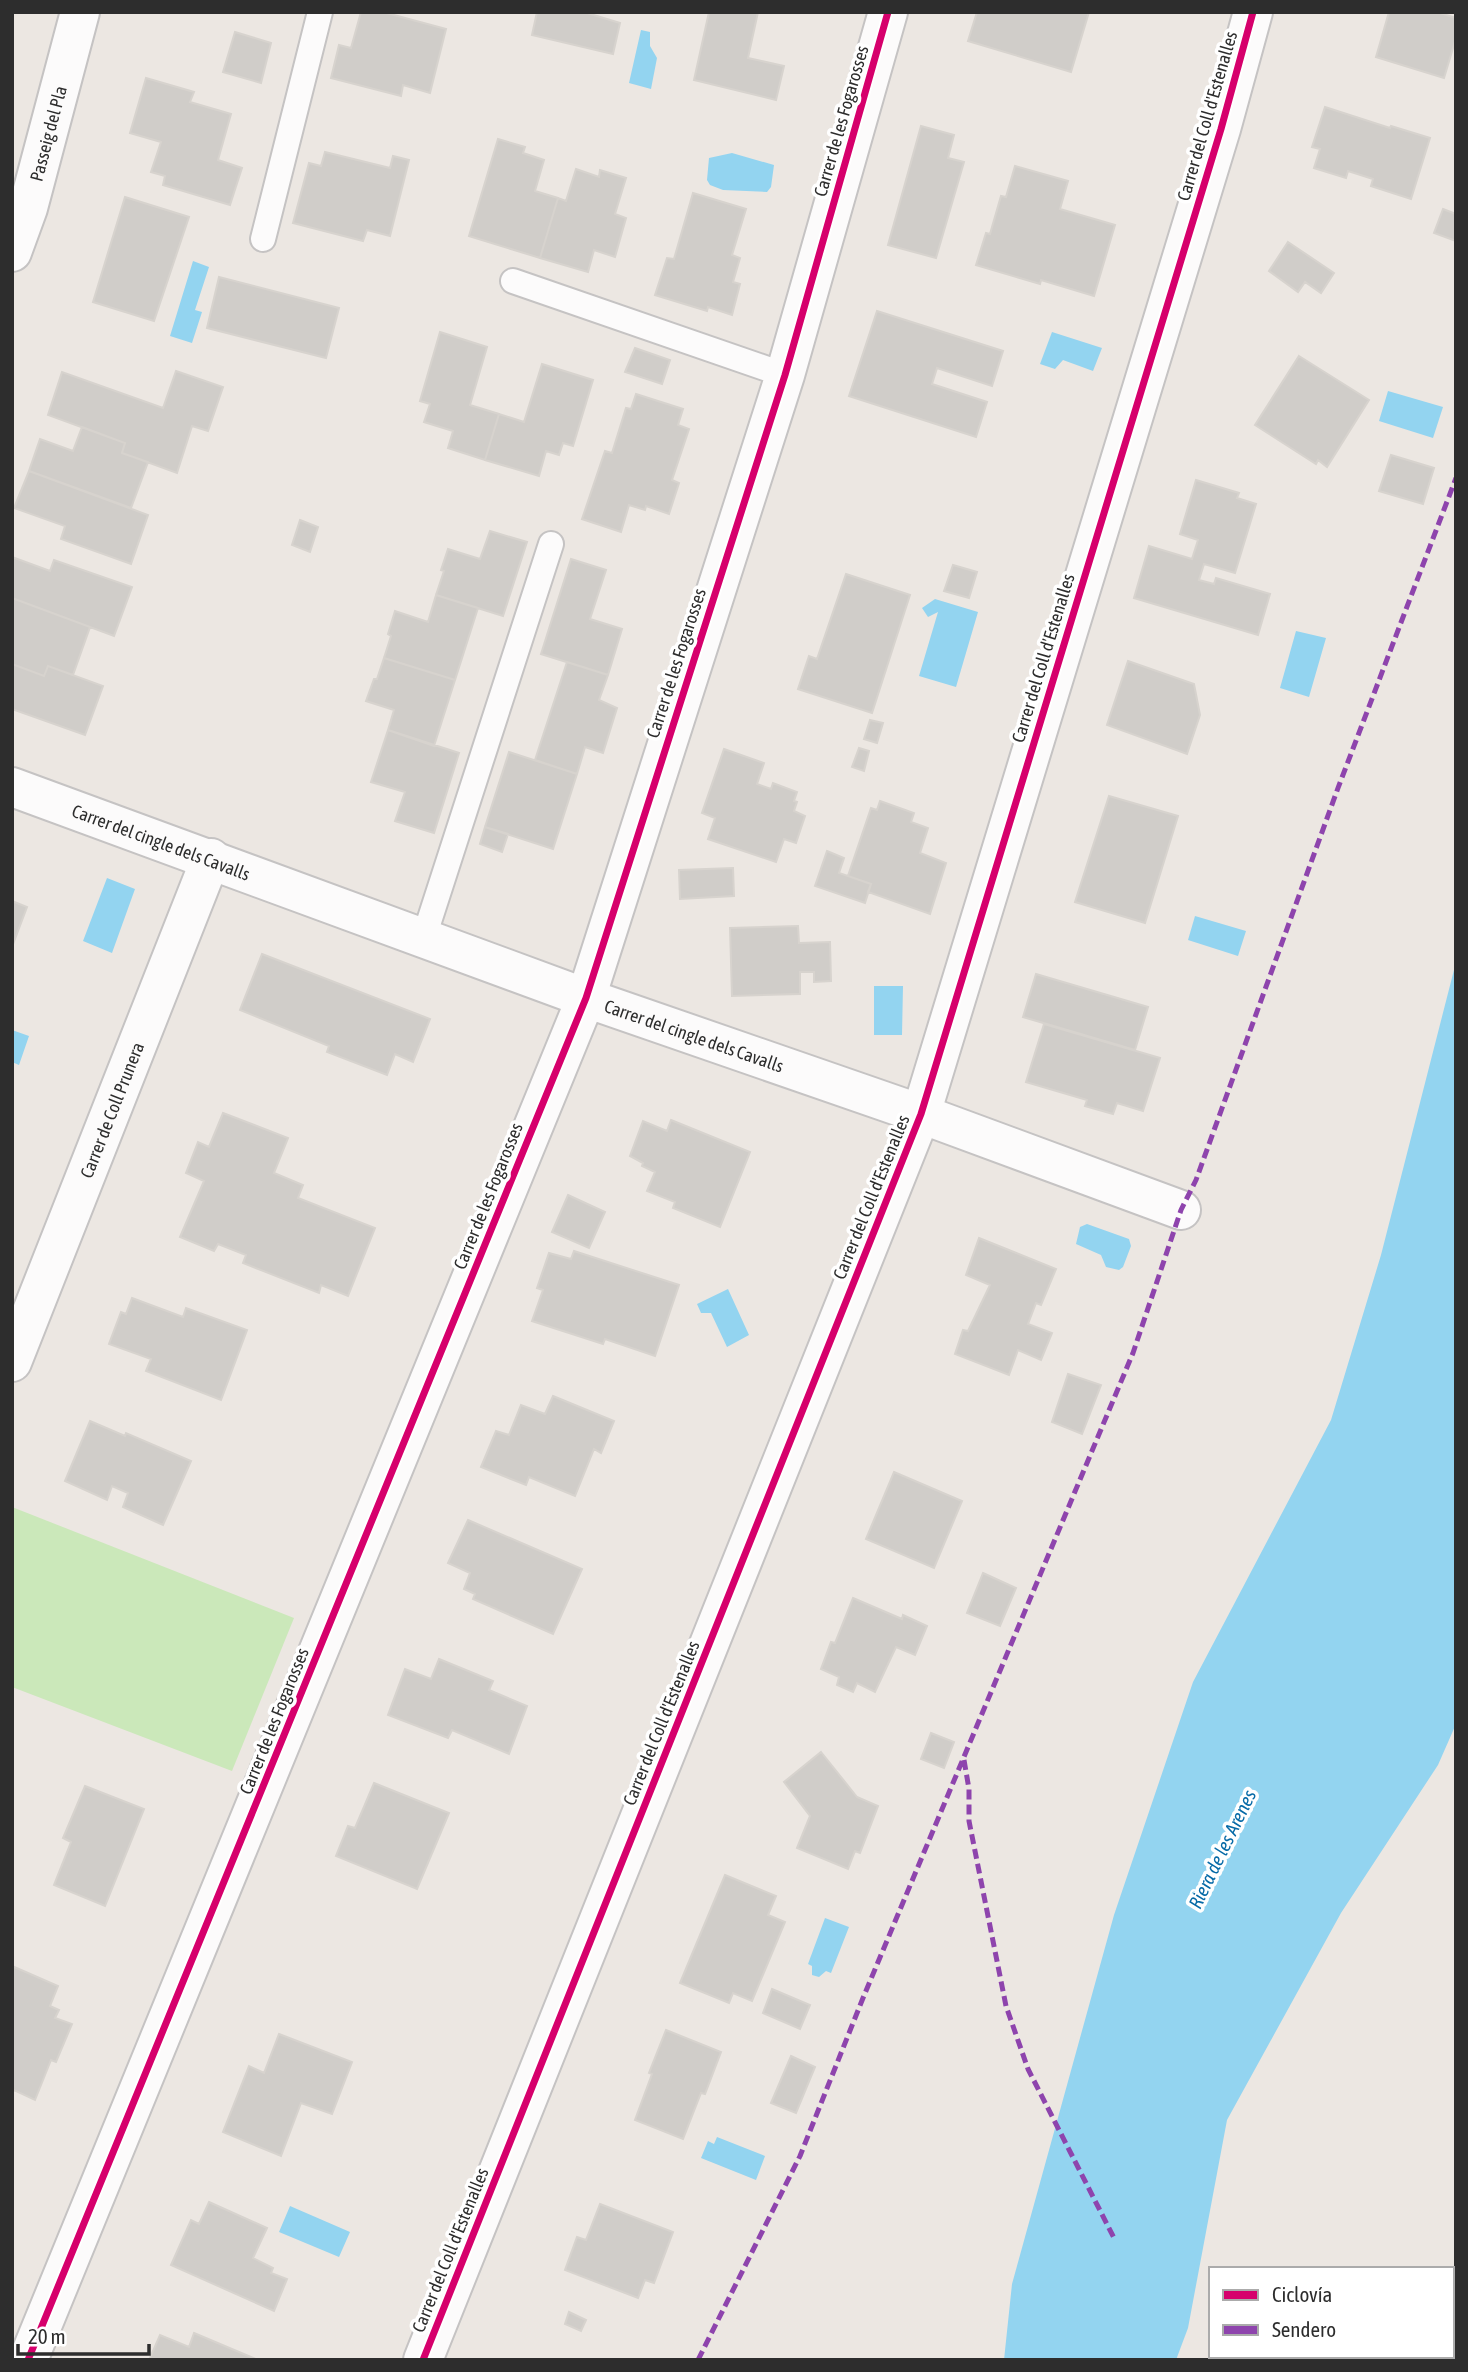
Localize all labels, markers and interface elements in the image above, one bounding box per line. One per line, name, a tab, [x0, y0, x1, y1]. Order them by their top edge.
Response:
street label: Carrer del Coll d'Estenalles	[1173, 29, 1241, 203]
street label: Carrer de les Fogarosses	[809, 43, 873, 199]
street label: Passeig del Pla	[25, 83, 71, 183]
street label: Carrer del Coll d'Estenalles	[1007, 571, 1079, 745]
street label: Carrer de les Fogarosses	[642, 586, 710, 740]
street label: Carrer del cingle dels Cavalls	[69, 800, 253, 884]
street label: Carrer del cingle dels Cavalls	[602, 995, 786, 1076]
street label: Carrer de Coll Prunera	[75, 1039, 148, 1181]
street label: Carrer del Coll d'Estenalles	[828, 1112, 914, 1282]
street label: Carrer de les Fogarosses	[449, 1120, 527, 1272]
street label: Carrer del Coll d'Estenalles	[618, 1638, 704, 1808]
street label: Carrer de les Fogarosses	[235, 1645, 313, 1797]
water label: Riera de les Arenes	[1184, 1786, 1260, 1912]
street label: Carrer del Coll d'Estenalles	[407, 2165, 493, 2335]
legend	[1209, 2267, 1454, 2358]
text: Ciclovía	[1272, 2282, 1332, 2306]
scale bar	[18, 2312, 149, 2356]
text: Sendero	[1272, 2317, 1336, 2341]
text: 20 m	[28, 2324, 66, 2348]

